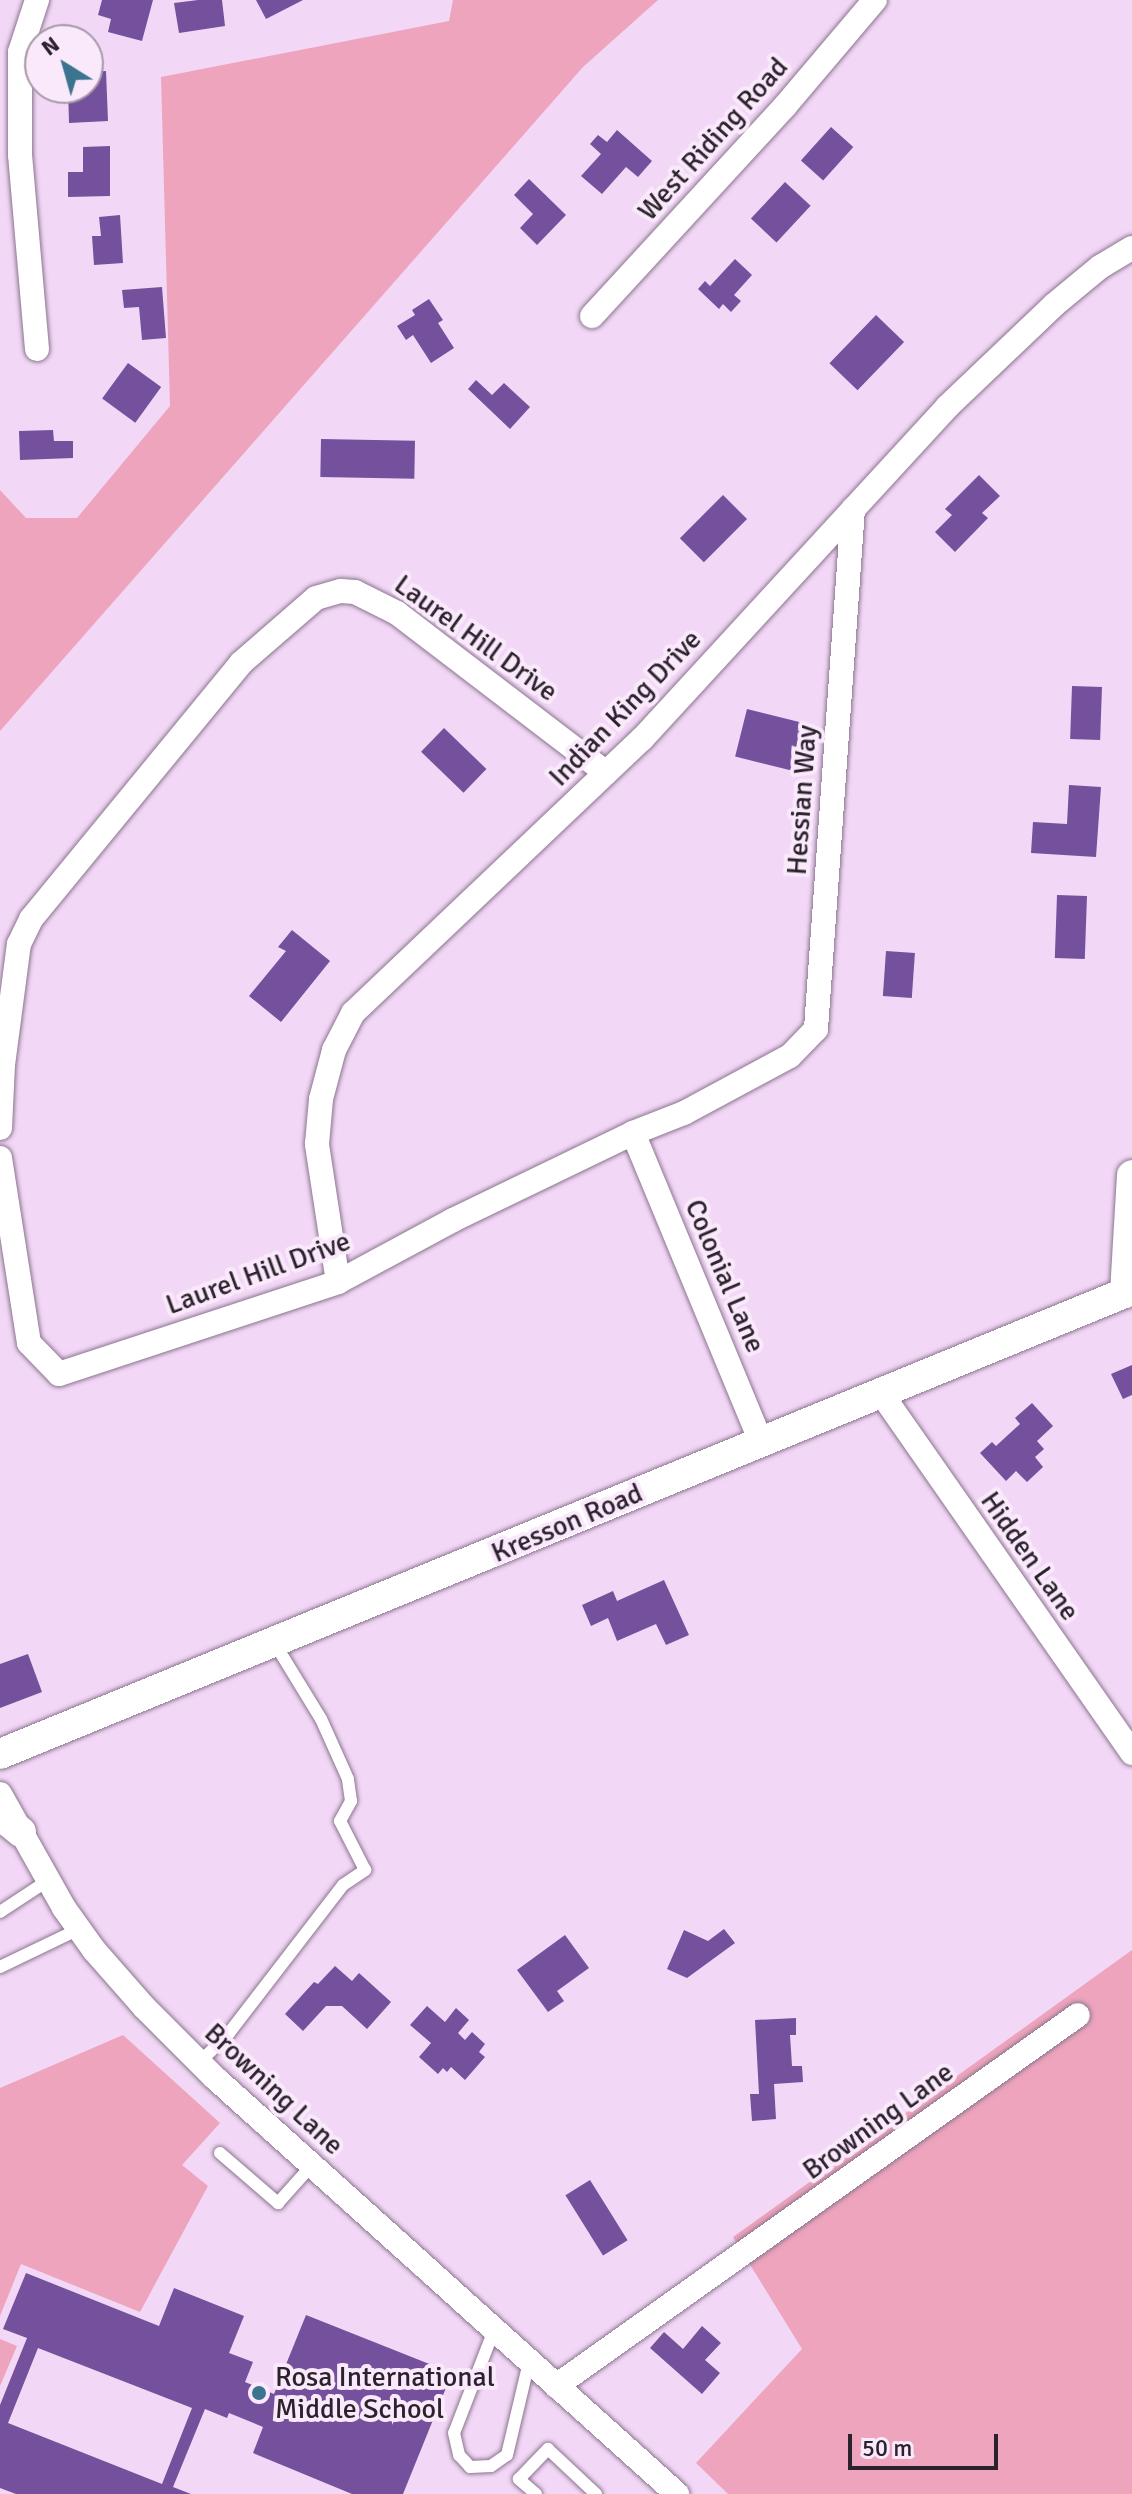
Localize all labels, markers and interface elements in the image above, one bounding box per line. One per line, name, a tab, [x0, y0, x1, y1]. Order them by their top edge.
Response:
north arrow	[24, 24, 104, 104]
text: N	[36, 31, 65, 61]
street label: West Riding Road	[631, 51, 795, 227]
street label: Laurel Hill Drive	[388, 568, 564, 708]
street label: Indian King Drive	[542, 623, 708, 793]
street label: Hessian Way	[780, 724, 824, 876]
street label: Colonial Lane	[678, 1194, 772, 1358]
street label: Laurel Hill Drive	[161, 1224, 355, 1322]
street label: Kresson Road	[486, 1476, 648, 1570]
street label: Hidden Lane	[973, 1485, 1087, 1627]
street label: Browning Lane	[198, 2016, 350, 2162]
street label: Browning Lane	[796, 2055, 960, 2187]
place label: Rosa International Middle School	[275, 2360, 495, 2426]
marker: Rosa International Middle School	[250, 2384, 268, 2402]
scale bar	[852, 2418, 1002, 2468]
text: 50 m	[862, 2433, 912, 2463]

